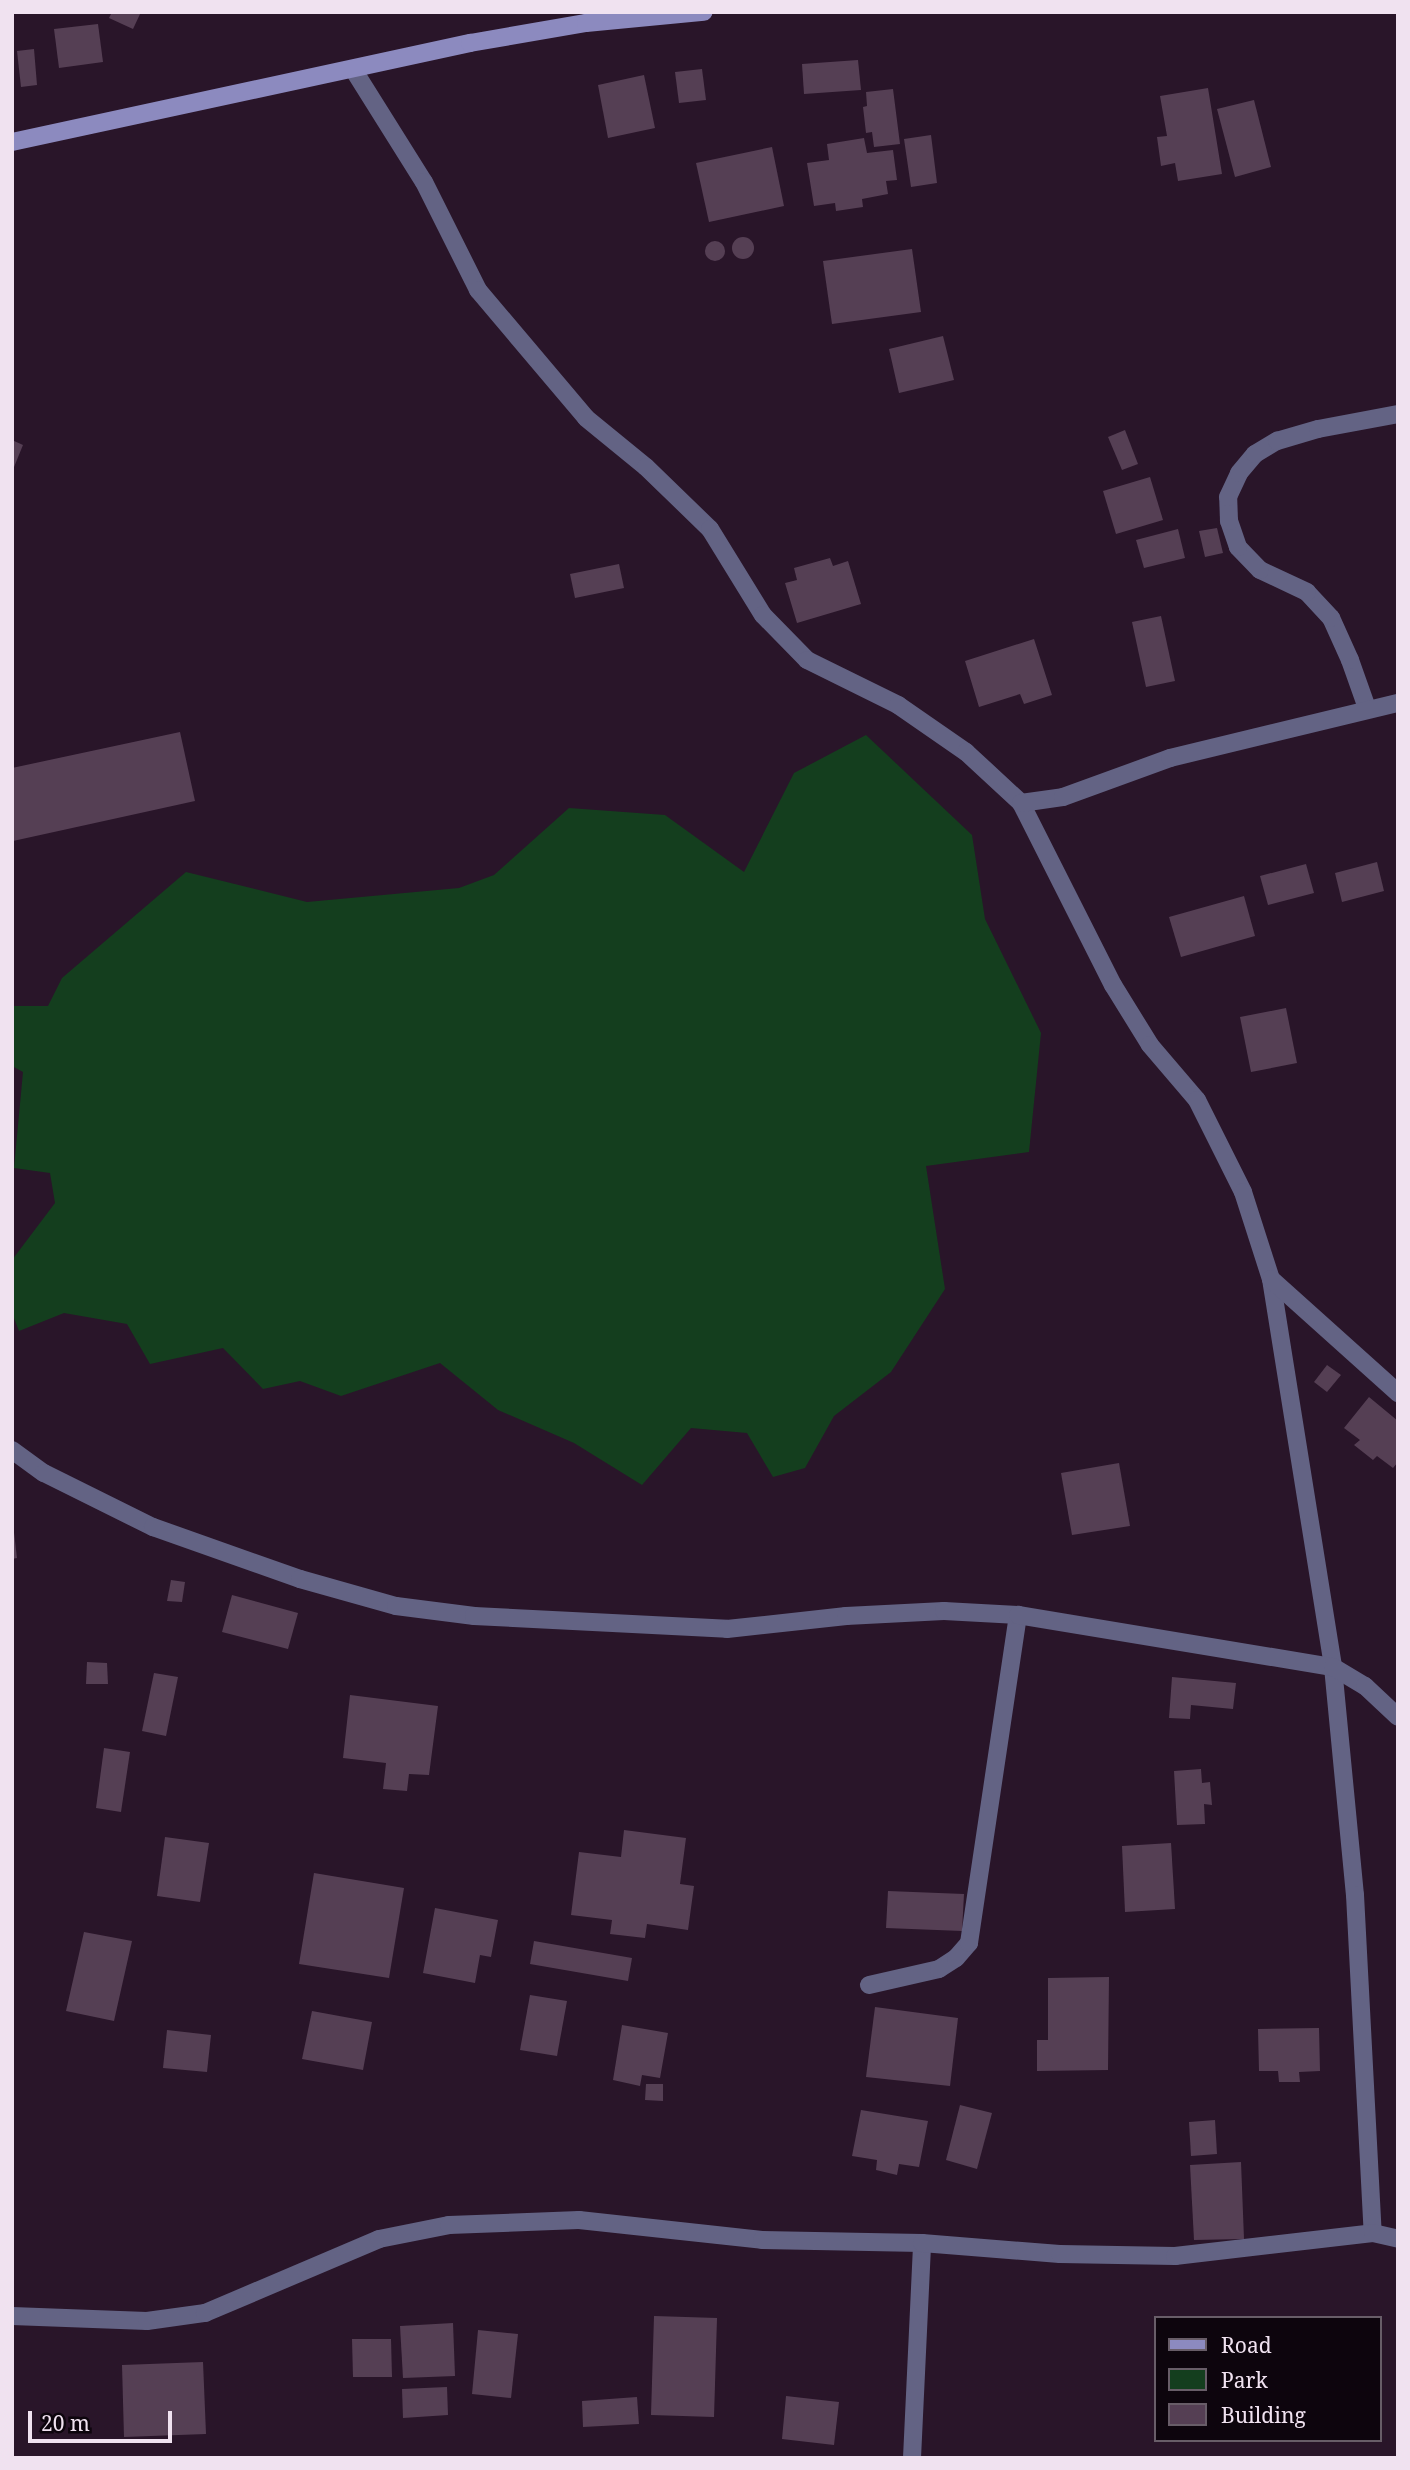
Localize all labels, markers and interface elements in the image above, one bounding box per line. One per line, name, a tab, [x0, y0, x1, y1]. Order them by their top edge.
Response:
legend	[1154, 2316, 1382, 2442]
text: Road	[1221, 2331, 1272, 2359]
text: Park	[1221, 2366, 1268, 2394]
scale bar	[32, 2396, 175, 2440]
text: Building	[1221, 2401, 1306, 2429]
text: 20 m	[41, 2409, 90, 2437]

